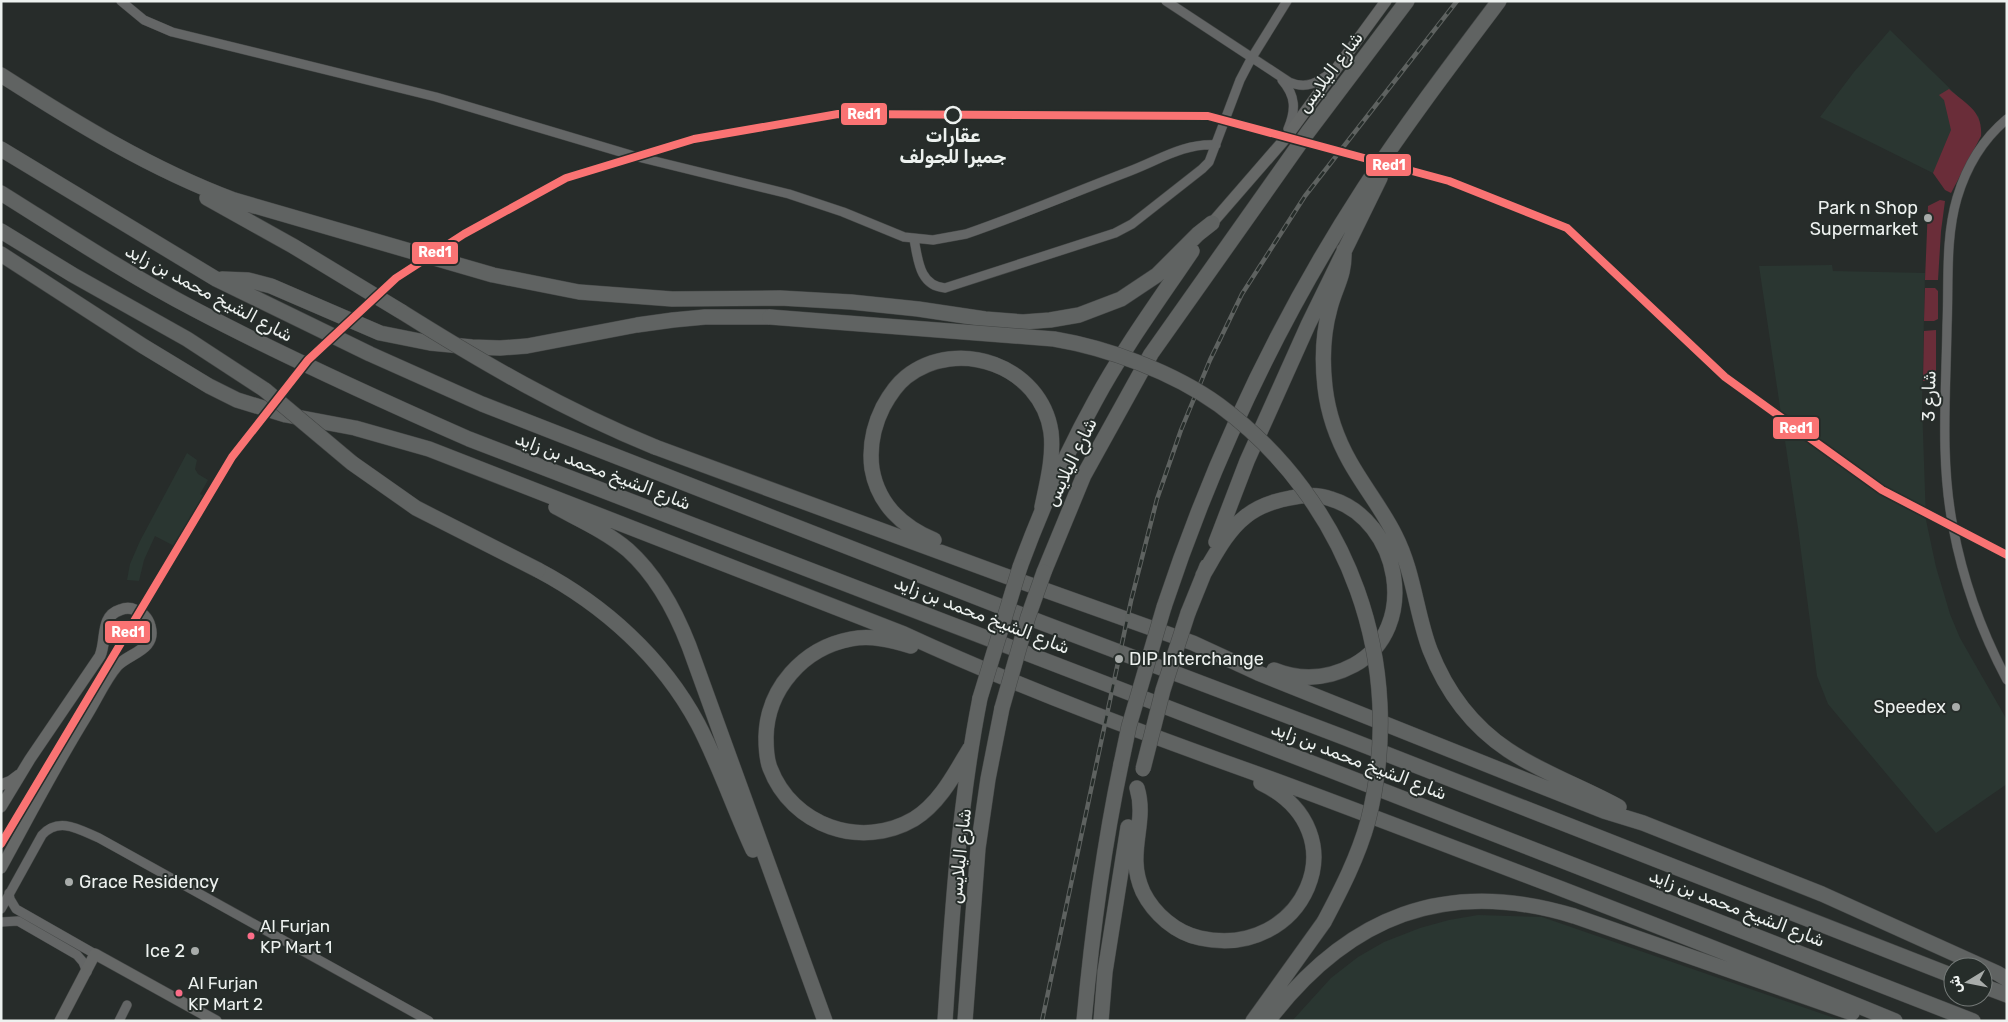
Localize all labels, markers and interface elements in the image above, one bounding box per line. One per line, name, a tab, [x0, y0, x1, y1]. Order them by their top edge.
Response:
street label: شارع اليلايس	[1292, 27, 1368, 118]
line badge: Red1	[840, 102, 888, 126]
text: Red1	[847, 106, 881, 123]
marker: عقارات جميرا للجولف	[944, 106, 962, 124]
place label: عقارات جميرا للجولف	[899, 125, 1007, 168]
line badge: Red1	[1365, 153, 1412, 177]
text: Red1	[1372, 157, 1406, 174]
place label: Park n Shop Supermarket	[1810, 197, 1918, 240]
marker: Park n Shop Supermarket	[1922, 212, 1934, 224]
street label: شارع الشيخ محمد بن زايد	[120, 239, 297, 348]
line badge: Red1	[411, 241, 459, 265]
text: Red1	[418, 244, 452, 261]
street label: شارع 3	[1918, 370, 1941, 422]
street label: شارع اليلايس	[1040, 414, 1103, 510]
line badge: Red1	[1772, 416, 1820, 440]
text: Red1	[1779, 420, 1813, 437]
street label: شارع الشيخ محمد بن زايد	[511, 427, 694, 517]
street label: شارع الشيخ محمد بن زايد	[890, 571, 1073, 661]
line badge: Red1	[104, 620, 151, 644]
text: Red1	[111, 624, 145, 641]
place label: DIP Interchange	[1129, 648, 1264, 670]
marker: DIP Interchange	[1113, 653, 1125, 665]
place label: Speedex	[1874, 696, 1946, 718]
marker: Speedex	[1950, 701, 1962, 713]
street label: شارع الشيخ محمد بن زايد	[1267, 717, 1450, 807]
street label: شارع اليلايس	[944, 807, 977, 905]
street label: شارع الشيخ محمد بن زايد	[1645, 864, 1828, 954]
place label: Grace Residency	[79, 871, 219, 893]
marker: Grace Residency	[63, 876, 75, 888]
place label: Al Furjan KP Mart 1	[260, 916, 332, 957]
marker: Al Furjan KP Mart 1	[246, 931, 256, 941]
place label: Ice 2	[145, 940, 185, 962]
marker: Ice 2	[189, 945, 201, 957]
north arrow	[1943, 957, 1993, 1007]
place label: Al Furjan KP Mart 2	[188, 973, 263, 1014]
text: ش	[1946, 974, 1966, 994]
marker: Al Furjan KP Mart 2	[174, 988, 184, 998]

